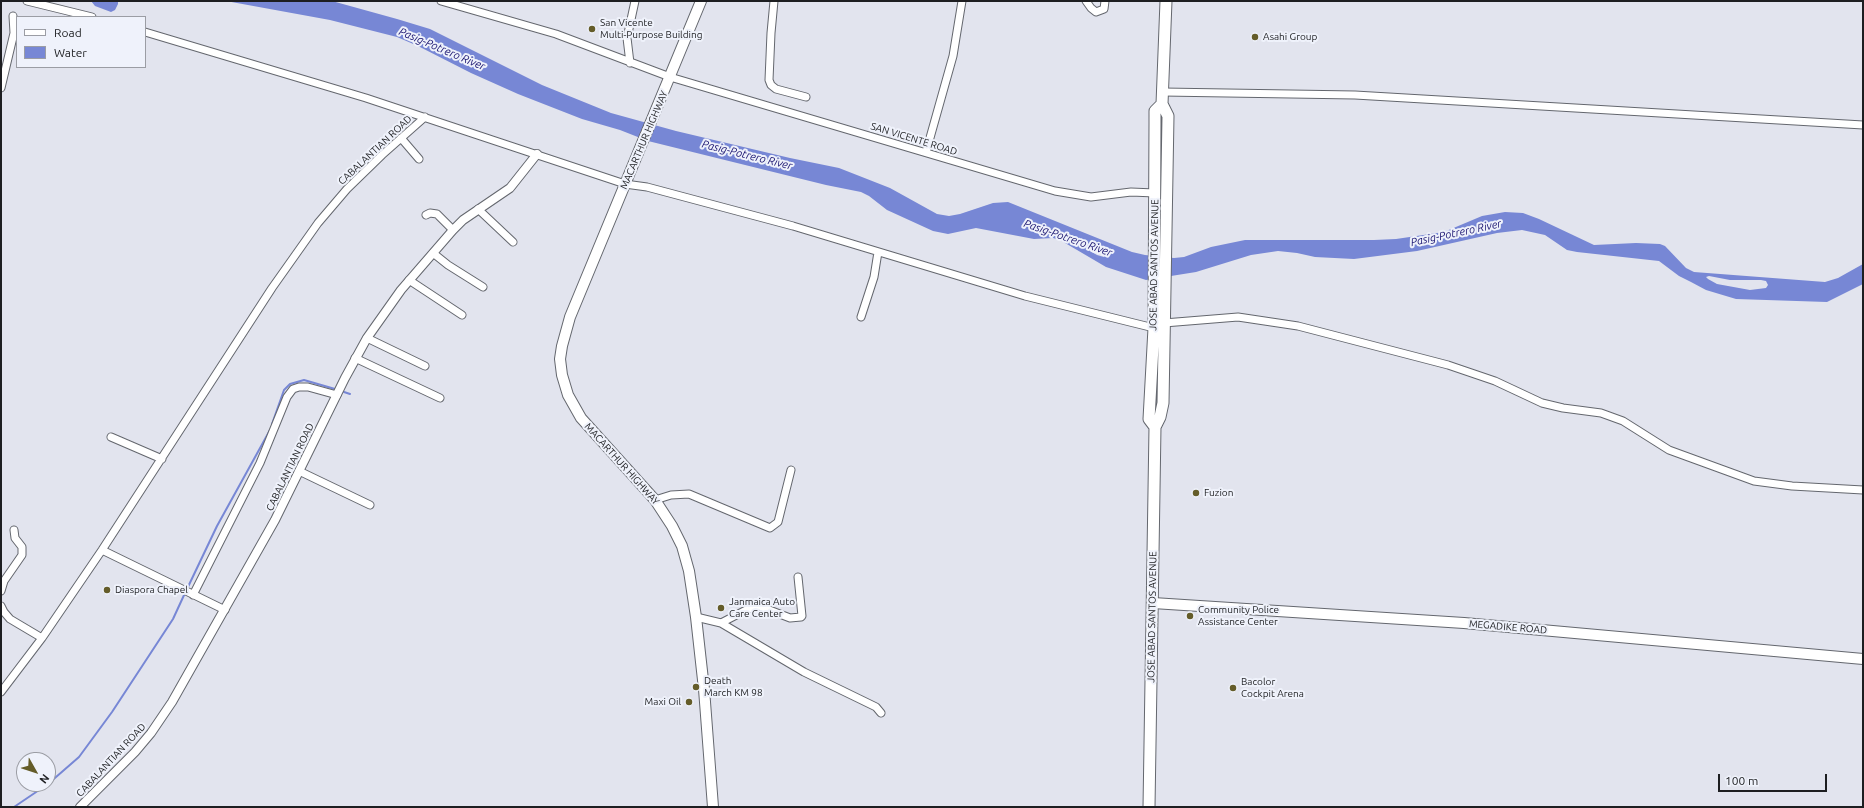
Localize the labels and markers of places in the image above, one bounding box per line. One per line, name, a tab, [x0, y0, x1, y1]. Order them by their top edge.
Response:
place label: San Vicente Multi-Purpose Building	[600, 17, 702, 40]
marker: San Vicente Multi-Purpose Building	[587, 24, 597, 34]
place label: Asahi Group	[1263, 31, 1317, 43]
marker: Asahi Group	[1250, 32, 1260, 42]
place label: Fuzion	[1204, 487, 1233, 499]
marker: Fuzion	[1191, 488, 1201, 498]
place label: Diaspora Chapel	[115, 584, 188, 596]
marker: Diaspora Chapel	[102, 585, 112, 595]
place label: Janmaica Auto Care Center	[729, 596, 795, 620]
marker: Janmaica Auto Care Center	[716, 603, 726, 613]
place label: Community Police Assistance Center	[1198, 604, 1279, 628]
marker: Community Police Assistance Center	[1185, 611, 1195, 621]
place label: Death March KM 98	[704, 675, 763, 698]
place label: Bacolor Cockpit Arena	[1241, 676, 1304, 700]
marker: Death March KM 98	[691, 682, 701, 692]
marker: Bacolor Cockpit Arena	[1228, 683, 1238, 693]
place label: Maxi Oil	[645, 696, 681, 708]
marker: Maxi Oil	[684, 697, 694, 707]

